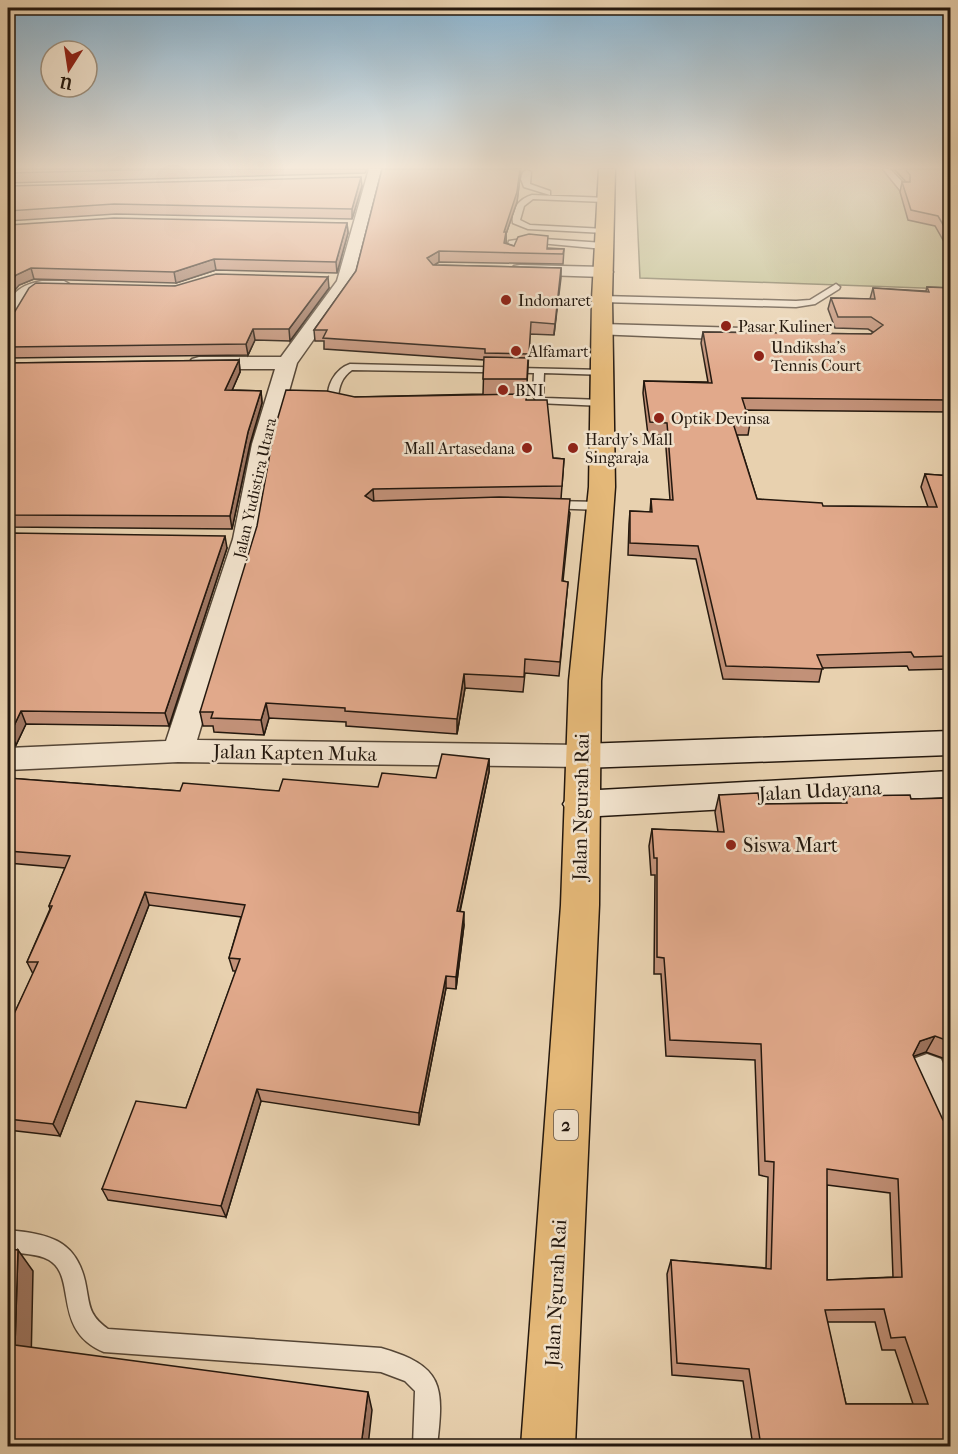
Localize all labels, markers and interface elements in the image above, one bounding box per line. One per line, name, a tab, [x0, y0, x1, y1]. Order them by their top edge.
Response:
north arrow	[39, 39, 99, 99]
text: U	[57, 72, 75, 94]
place label: Indomaret	[518, 291, 592, 310]
marker: Indomaret	[499, 293, 513, 307]
place label: Pasar Kuliner	[738, 317, 832, 336]
marker: Pasar Kuliner	[719, 319, 733, 333]
place label: Undiksha's Tennis Court	[771, 338, 862, 375]
place label: Alfamart	[527, 342, 589, 361]
marker: Alfamart	[509, 344, 523, 358]
marker: Undiksha's Tennis Court	[752, 349, 766, 363]
place label: BNI	[515, 381, 544, 400]
marker: BNI	[496, 383, 510, 397]
place label: Optik Devinsa	[671, 409, 771, 428]
marker: Optik Devinsa	[652, 411, 666, 425]
street label: Jalan Yudistira Utara	[229, 415, 281, 562]
place label: Hardy's Mall Singaraja	[585, 430, 673, 467]
place label: Mall Artasedana	[404, 439, 516, 458]
marker: Mall Artasedana	[520, 441, 534, 455]
marker: Hardy's Mall Singaraja	[566, 441, 580, 455]
street label: Jalan Ngurah Rai	[568, 733, 594, 883]
street label: Jalan Kapten Muka	[211, 740, 378, 766]
street label: Jalan Udayana	[756, 776, 883, 806]
place label: Siswa Mart	[743, 834, 838, 857]
marker: Siswa Mart	[724, 838, 738, 852]
road number: 2	[554, 1110, 578, 1140]
street label: Jalan Ngurah Rai	[541, 1219, 571, 1369]

